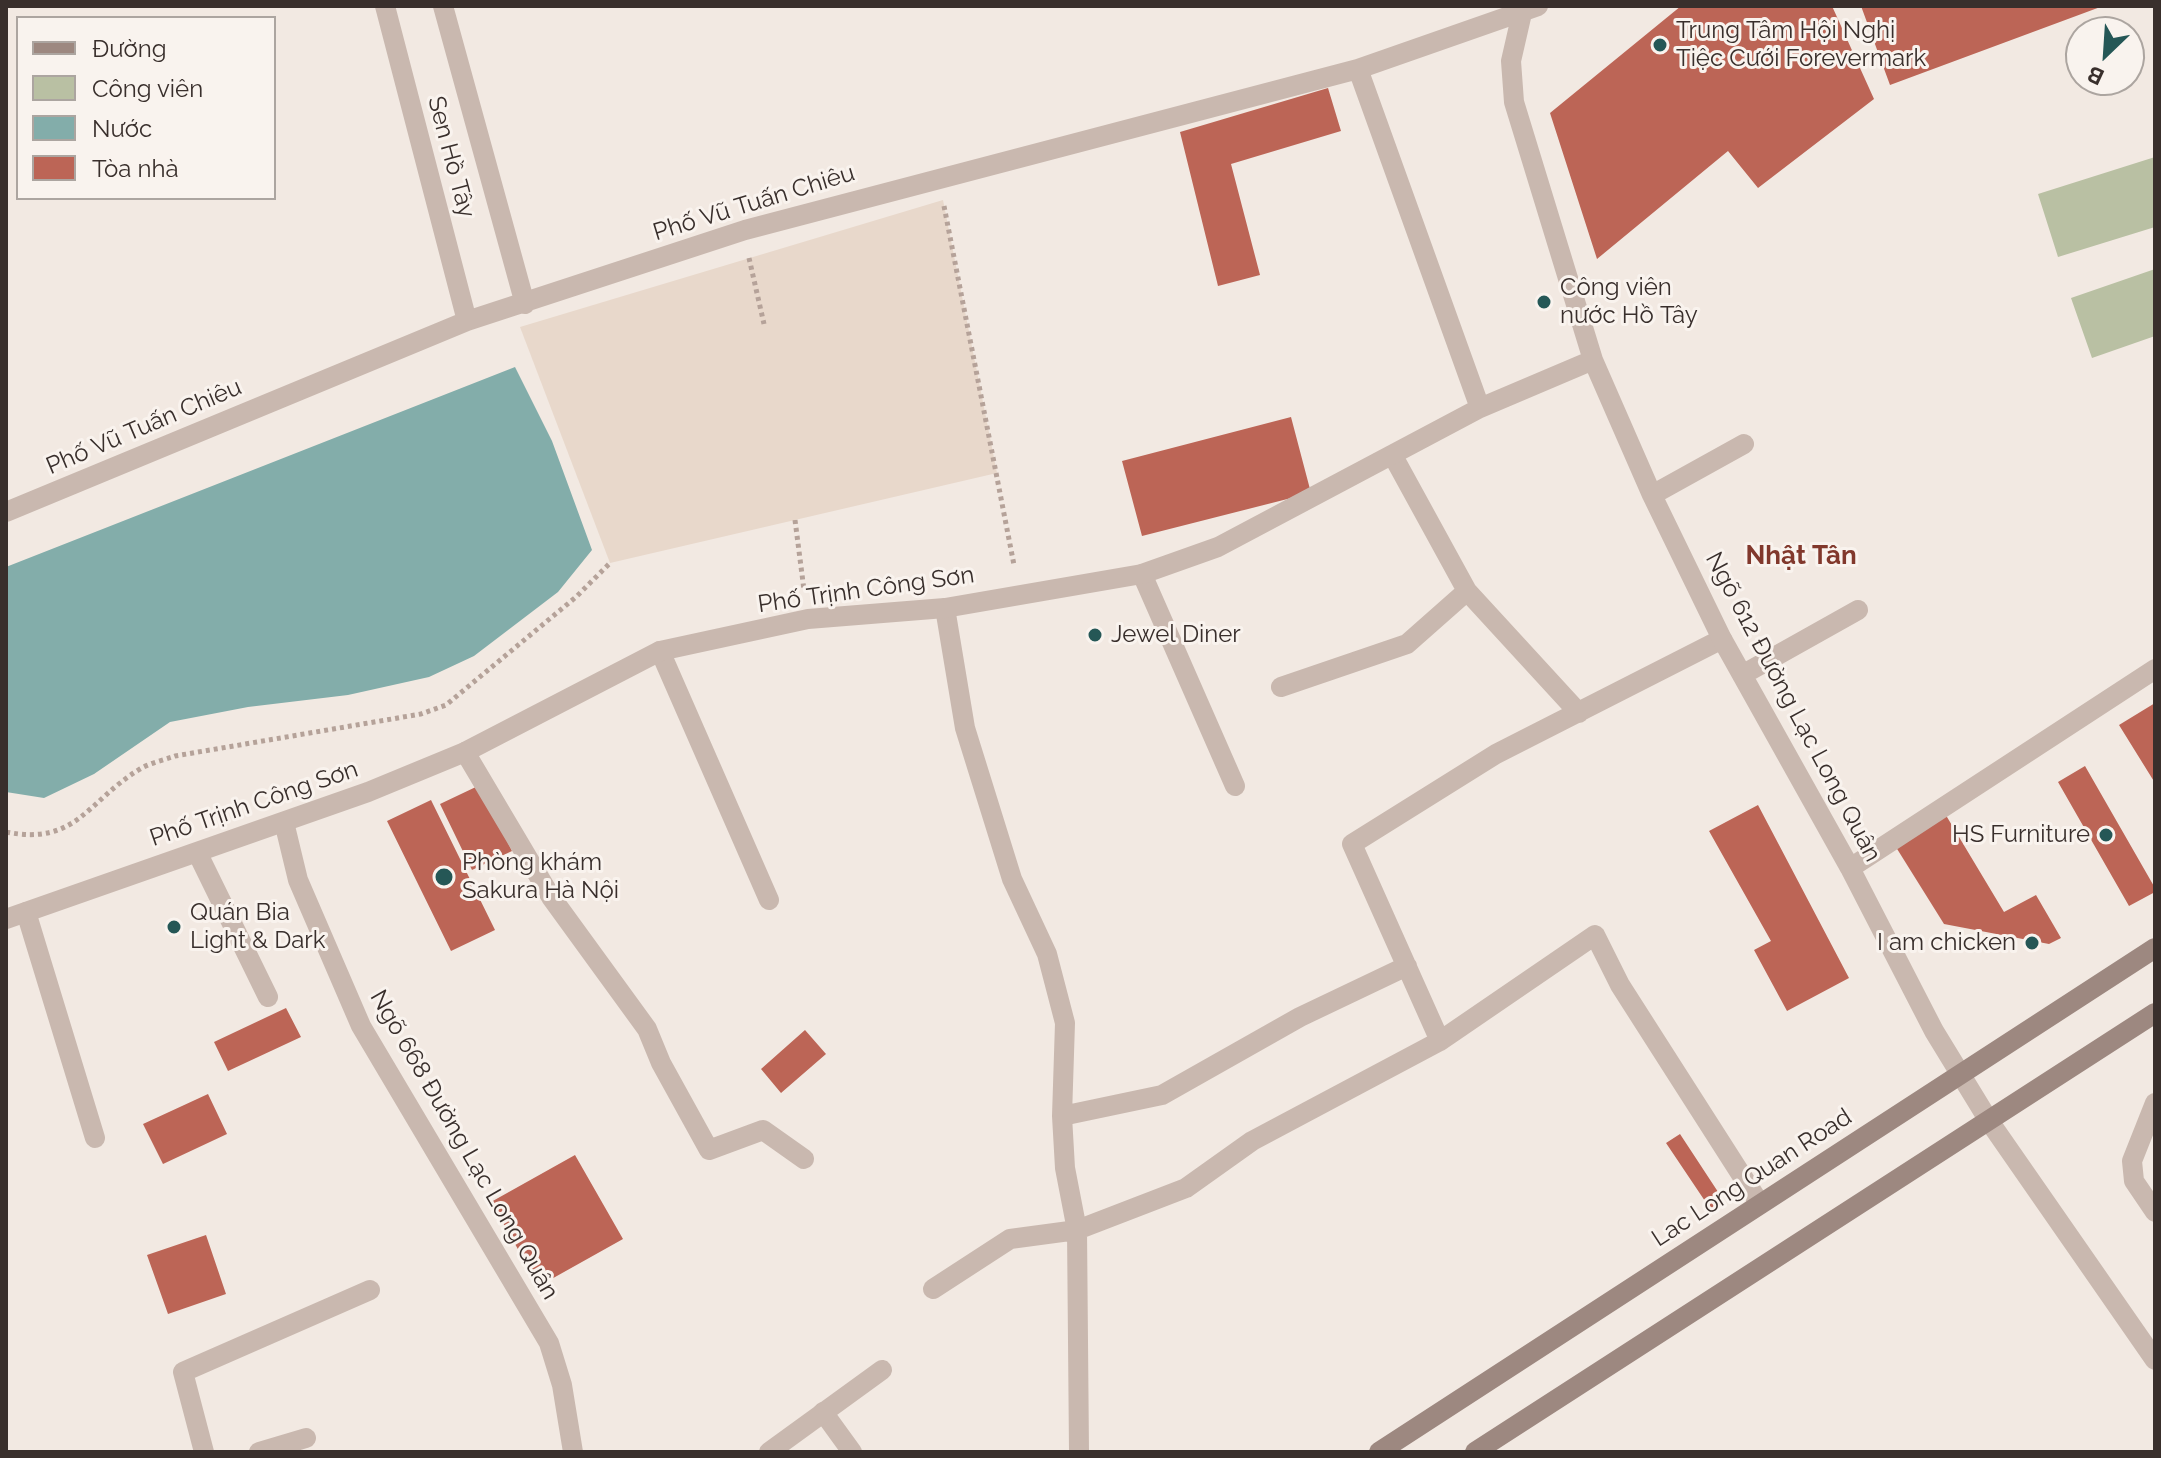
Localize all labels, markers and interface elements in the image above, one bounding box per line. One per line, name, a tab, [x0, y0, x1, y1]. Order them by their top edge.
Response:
legend	[16, 16, 276, 200]
north arrow	[2065, 16, 2145, 96]
place label: Trung Tâm Hội Nghị Tiệc Cưới Forevermark	[1676, 17, 1926, 73]
text: Đường	[92, 34, 167, 63]
marker: Trung Tâm Hội Nghị Tiệc Cưới Forevermark	[1651, 36, 1669, 54]
text: B	[2083, 61, 2108, 91]
text: Công viên	[92, 74, 203, 103]
street label: Sen Hồ Tây	[421, 93, 481, 221]
text: Nước	[92, 114, 152, 143]
text: Tòa nhà	[92, 154, 179, 183]
street label: Phố Vũ Tuấn Chiêu	[650, 159, 858, 247]
place label: Công viên nước Hồ Tây	[1560, 274, 1698, 330]
marker: Công viên nước Hồ Tây	[1535, 293, 1553, 311]
street label: Phố Vũ Tuấn Chiêu	[42, 373, 246, 481]
district label: Nhật Tân	[1745, 540, 1857, 572]
street label: Ngõ 612 Đường Lạc Long Quân	[1699, 547, 1887, 867]
street label: Phố Trịnh Công Sơn	[756, 561, 976, 619]
place label: Jewel Diner	[1111, 621, 1241, 649]
marker: Jewel Diner	[1086, 626, 1104, 644]
street label: Phố Trịnh Công Sơn	[146, 755, 362, 853]
place label: HS Furniture	[1952, 821, 2090, 849]
marker: HS Furniture	[2097, 826, 2115, 844]
place label: Phòng khám Sakura Hà Nội	[462, 849, 619, 905]
marker: Phòng khám Sakura Hà Nội	[433, 866, 455, 888]
place label: Quán Bia Light & Dark	[190, 899, 326, 955]
marker: Quán Bia Light & Dark	[165, 918, 183, 936]
place label: I am chicken	[1877, 929, 2016, 957]
marker: I am chicken	[2023, 934, 2041, 952]
street label: Ngõ 668 Đường Lạc Long Quân	[363, 985, 565, 1305]
street label: Lac Long Quan Road	[1647, 1103, 1857, 1253]

